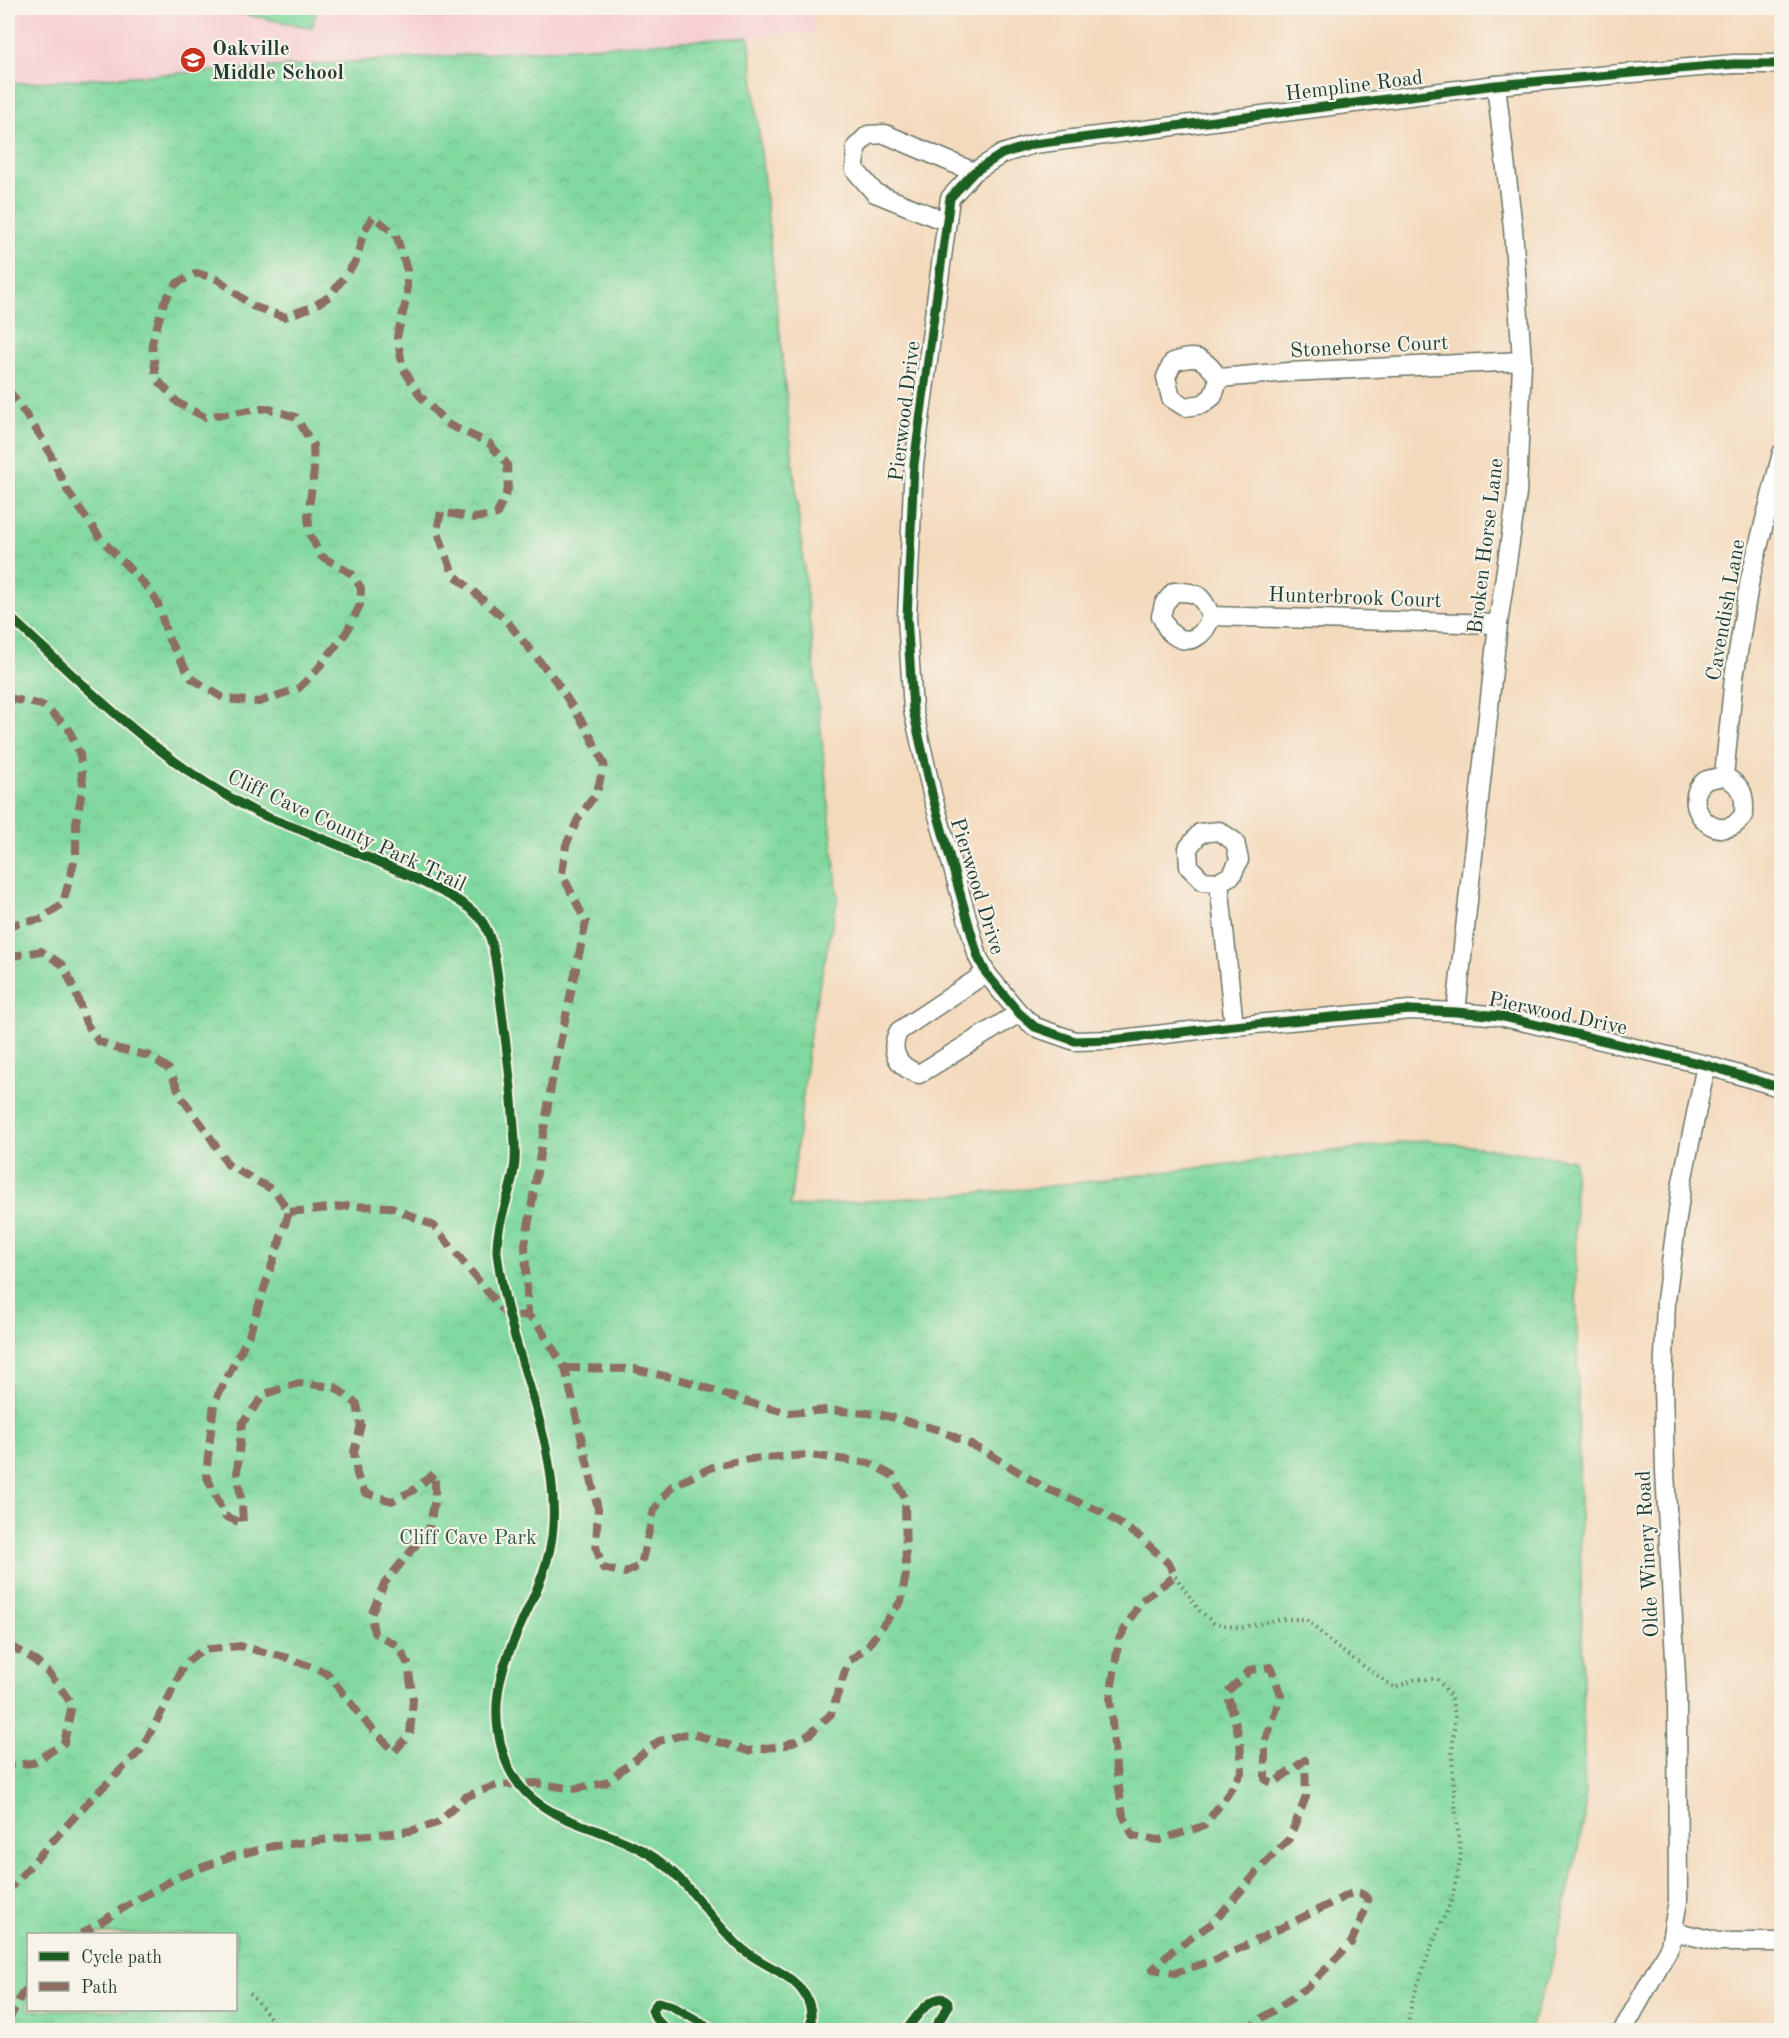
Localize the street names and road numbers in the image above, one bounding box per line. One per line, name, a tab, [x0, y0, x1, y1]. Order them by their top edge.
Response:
street label: Hempline Road	[1284, 68, 1424, 105]
street label: Stonehorse Court	[1289, 333, 1449, 362]
street label: Pierwood Drive	[886, 340, 925, 483]
street label: Broken Horse Lane	[1465, 457, 1508, 635]
street label: Cavendish Lane	[1704, 538, 1749, 683]
street label: Hunterbrook Court	[1268, 585, 1442, 612]
street label: Cliff Cave County Park Trail	[224, 767, 469, 896]
street label: Pierwood Drive	[946, 816, 1007, 957]
street label: Pierwood Drive	[1486, 989, 1629, 1039]
street label: Olde Winery Road	[1634, 1470, 1663, 1638]

